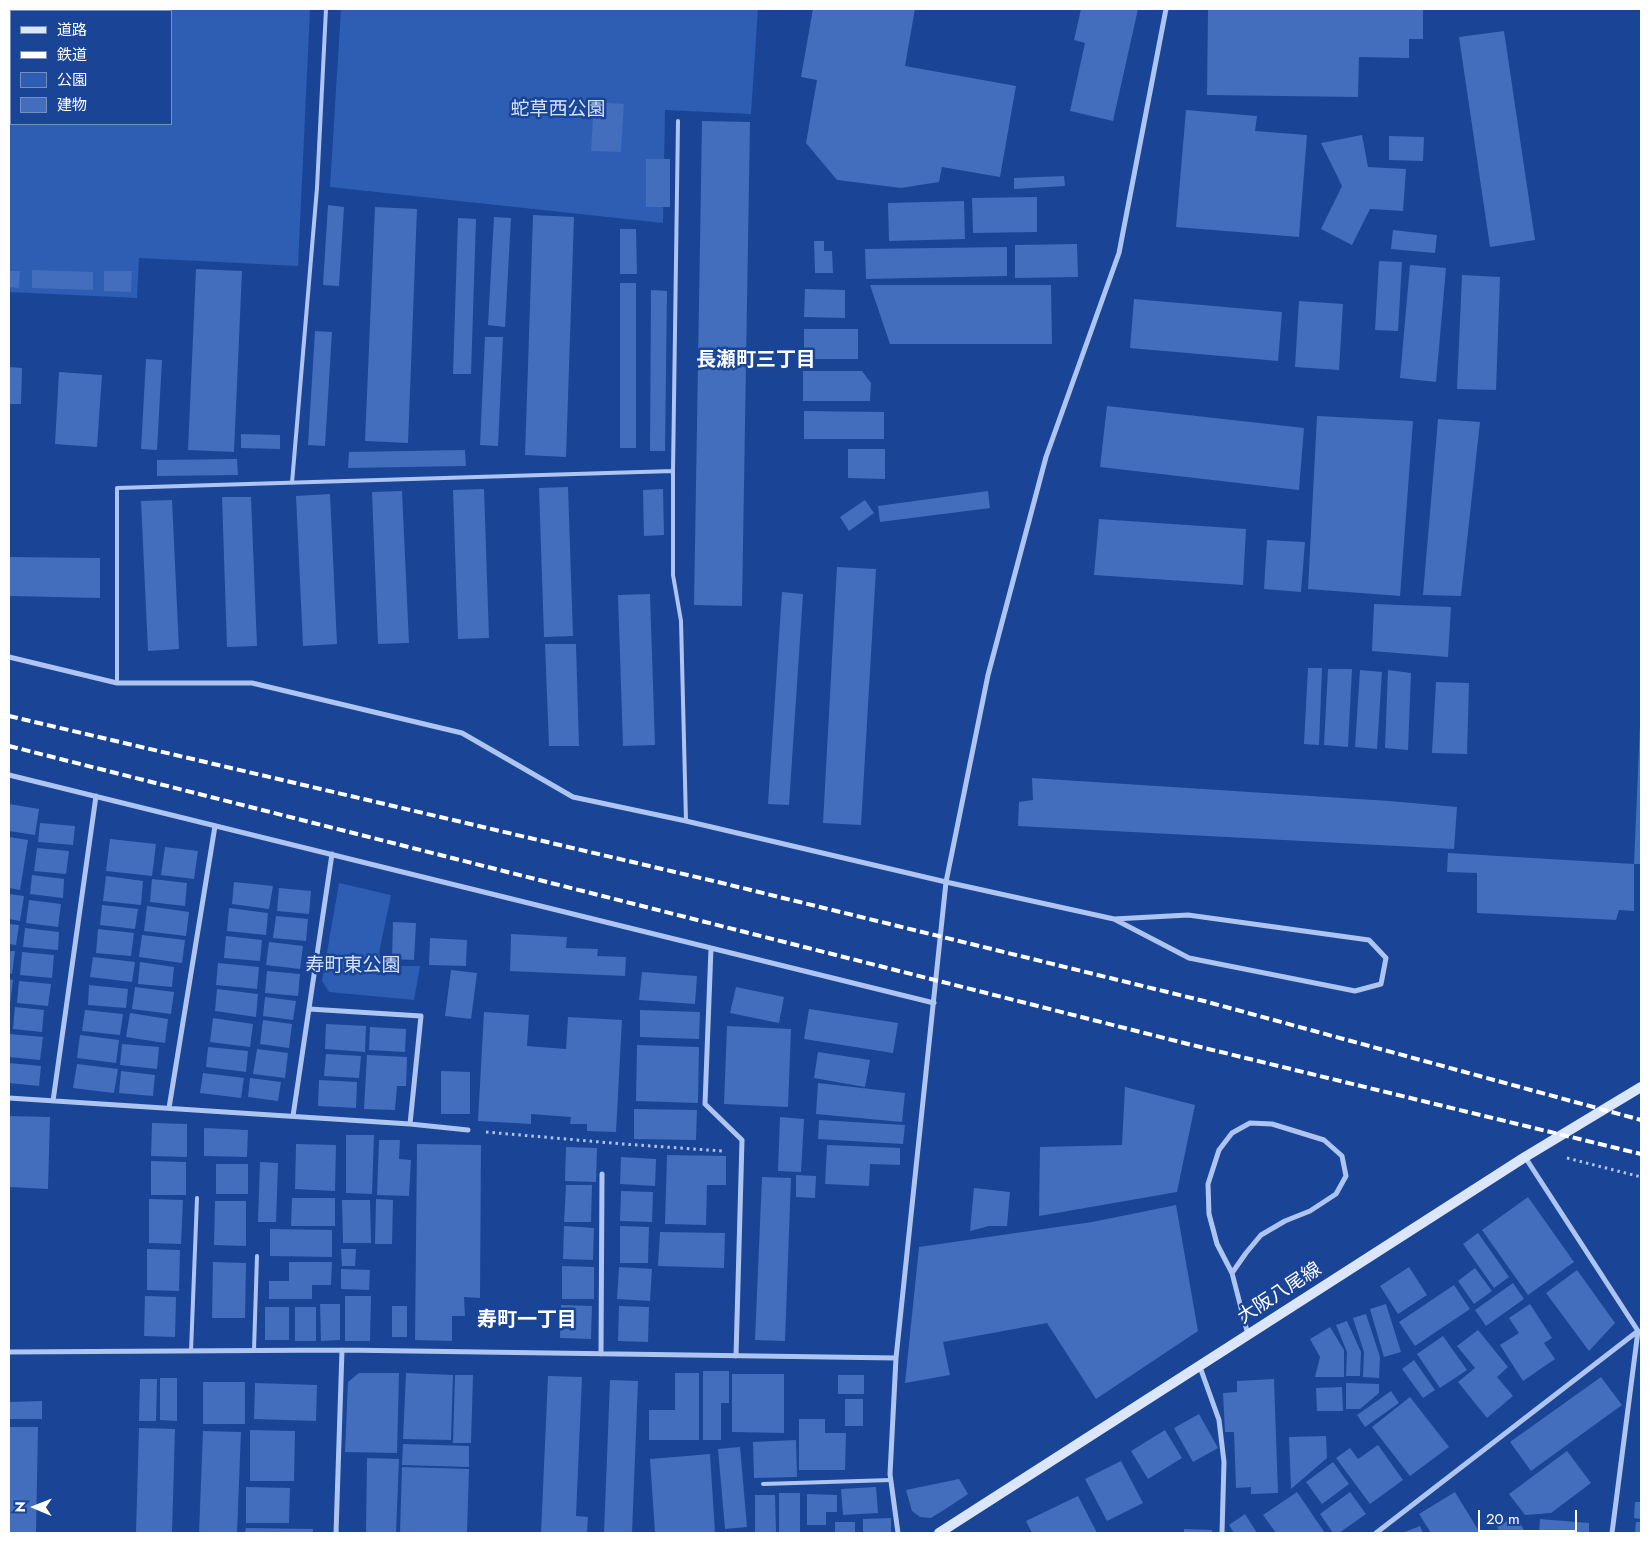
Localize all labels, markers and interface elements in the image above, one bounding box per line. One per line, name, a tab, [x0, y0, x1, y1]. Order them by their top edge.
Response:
legend	[10, 10, 172, 125]
text: 道路	[57, 19, 87, 41]
text: 鉄道	[57, 44, 87, 66]
text: 公園	[57, 69, 87, 91]
text: 建物	[57, 94, 87, 116]
park label: 蛇草西公園	[511, 99, 605, 121]
district label: 長瀬町三丁目	[696, 349, 816, 373]
park label: 寿町東公園	[306, 955, 400, 977]
street label: 大阪八尾線	[1234, 1259, 1326, 1329]
district label: 寿町一丁目	[477, 1309, 577, 1333]
north arrow	[10, 1482, 60, 1532]
scale bar	[1480, 1500, 1579, 1532]
text: N	[10, 1501, 30, 1512]
text: 20 m	[1486, 1508, 1520, 1530]

